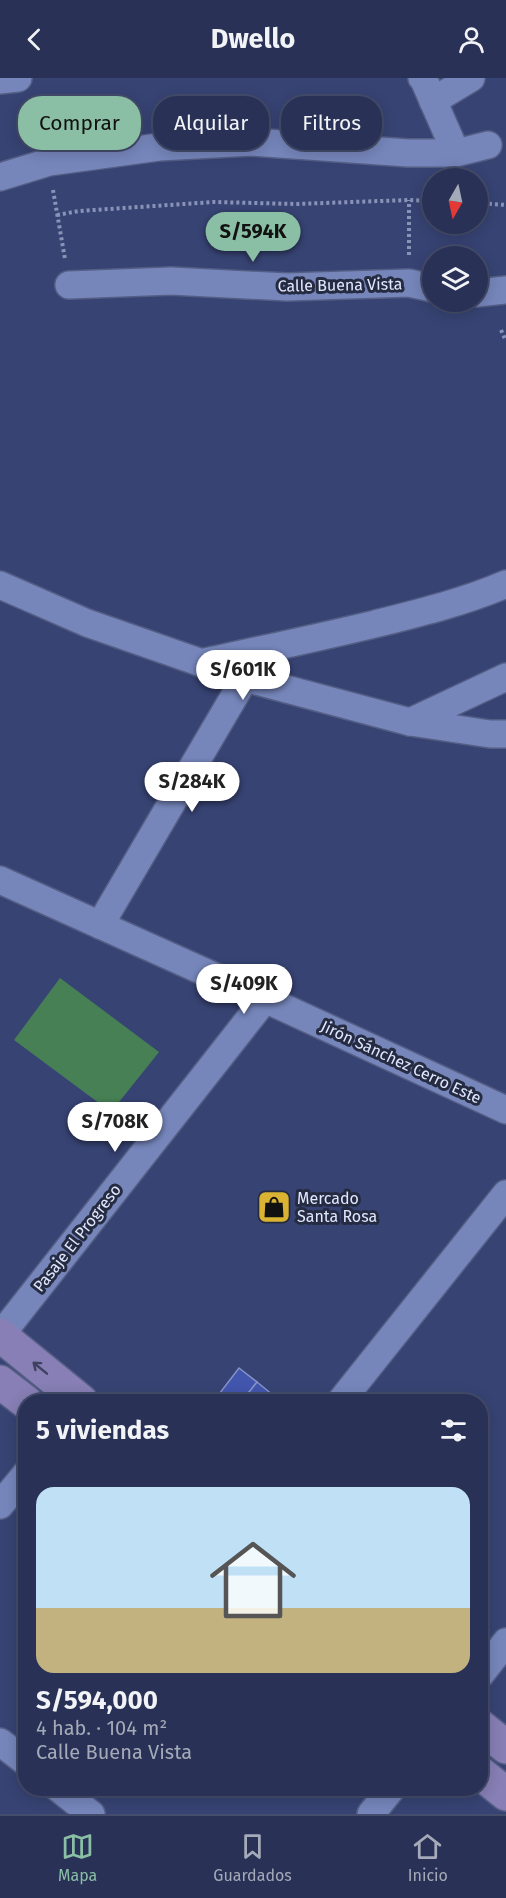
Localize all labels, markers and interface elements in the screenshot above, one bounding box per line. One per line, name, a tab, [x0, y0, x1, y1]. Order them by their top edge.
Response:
icon: back	[18, 23, 51, 56]
text: Dwello	[211, 23, 295, 55]
icon: person	[455, 23, 488, 56]
chip: Comprar	[18, 96, 141, 150]
chip: Alquilar	[153, 96, 269, 150]
chip: Filtros	[281, 96, 382, 150]
north arrow	[422, 168, 488, 234]
map controls	[422, 168, 488, 312]
pin: S/594K	[204, 212, 302, 263]
text: S/594K	[220, 219, 286, 243]
button: layers	[422, 246, 488, 312]
street label: Calle Buena Vista	[277, 274, 403, 296]
pin: S/601K	[194, 650, 292, 701]
text: S/601K	[210, 657, 276, 681]
pin: S/284K	[143, 762, 241, 813]
text: S/284K	[159, 769, 225, 793]
pin: S/409K	[195, 964, 293, 1015]
text: S/409K	[210, 971, 278, 995]
street label: Jirón Sánchez Cerro Este	[318, 1016, 484, 1108]
pin: S/708K	[66, 1102, 164, 1153]
text: S/708K	[82, 1109, 148, 1133]
street label: Pasaje El Progreso	[29, 1180, 125, 1296]
shop icon: Mercado Santa Rosa	[256, 1189, 292, 1225]
place label: Mercado Santa Rosa	[297, 1189, 377, 1226]
one-way arrow	[33, 1361, 48, 1375]
icon: filters	[437, 1414, 470, 1447]
text: 5 viviendas	[36, 1415, 169, 1446]
icon: home	[199, 1526, 307, 1634]
text: S/594,000	[36, 1685, 158, 1716]
text: 4 hab. · 104 m²	[36, 1716, 167, 1740]
text: Calle Buena Vista	[36, 1740, 192, 1764]
tab: Mapa	[58, 1830, 97, 1885]
tab: Guardados	[213, 1830, 292, 1885]
tab: Inicio	[408, 1830, 448, 1885]

